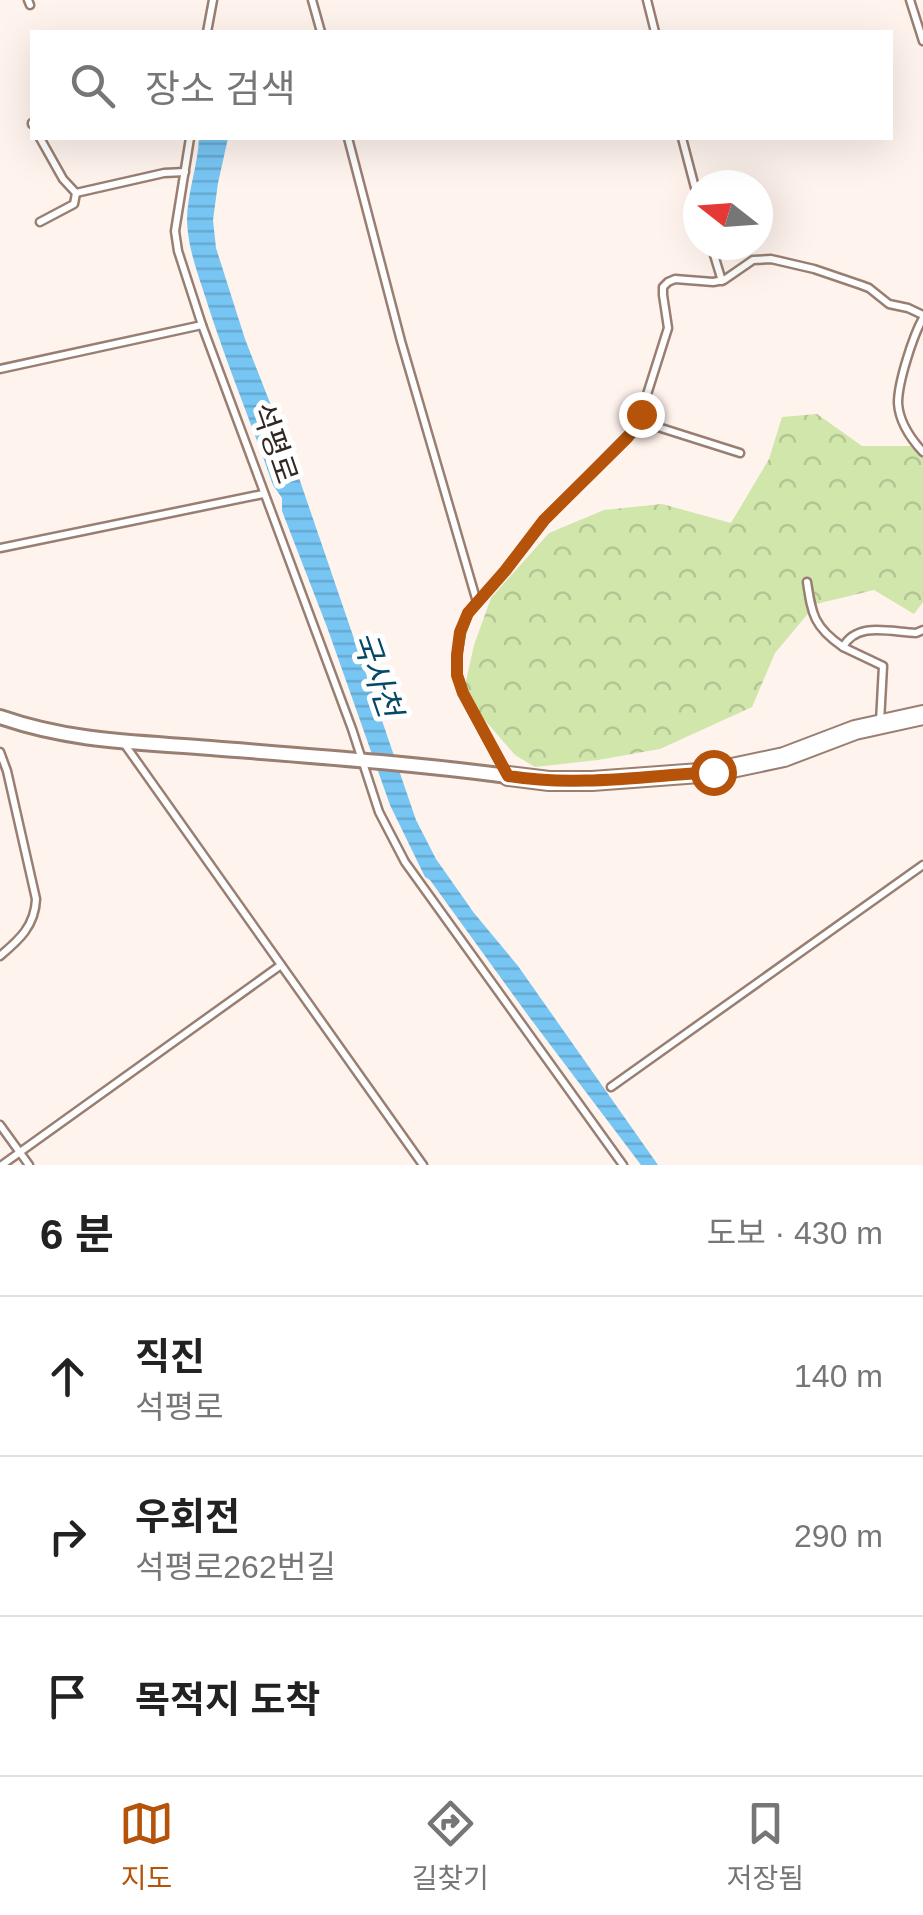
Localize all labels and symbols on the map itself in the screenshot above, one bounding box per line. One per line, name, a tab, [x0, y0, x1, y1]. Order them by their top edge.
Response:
north arrow	[683, 170, 773, 260]
route end	[619, 392, 665, 438]
street label: 석평로	[246, 398, 304, 488]
water label: 국사천	[346, 626, 410, 725]
route start	[691, 750, 737, 796]

